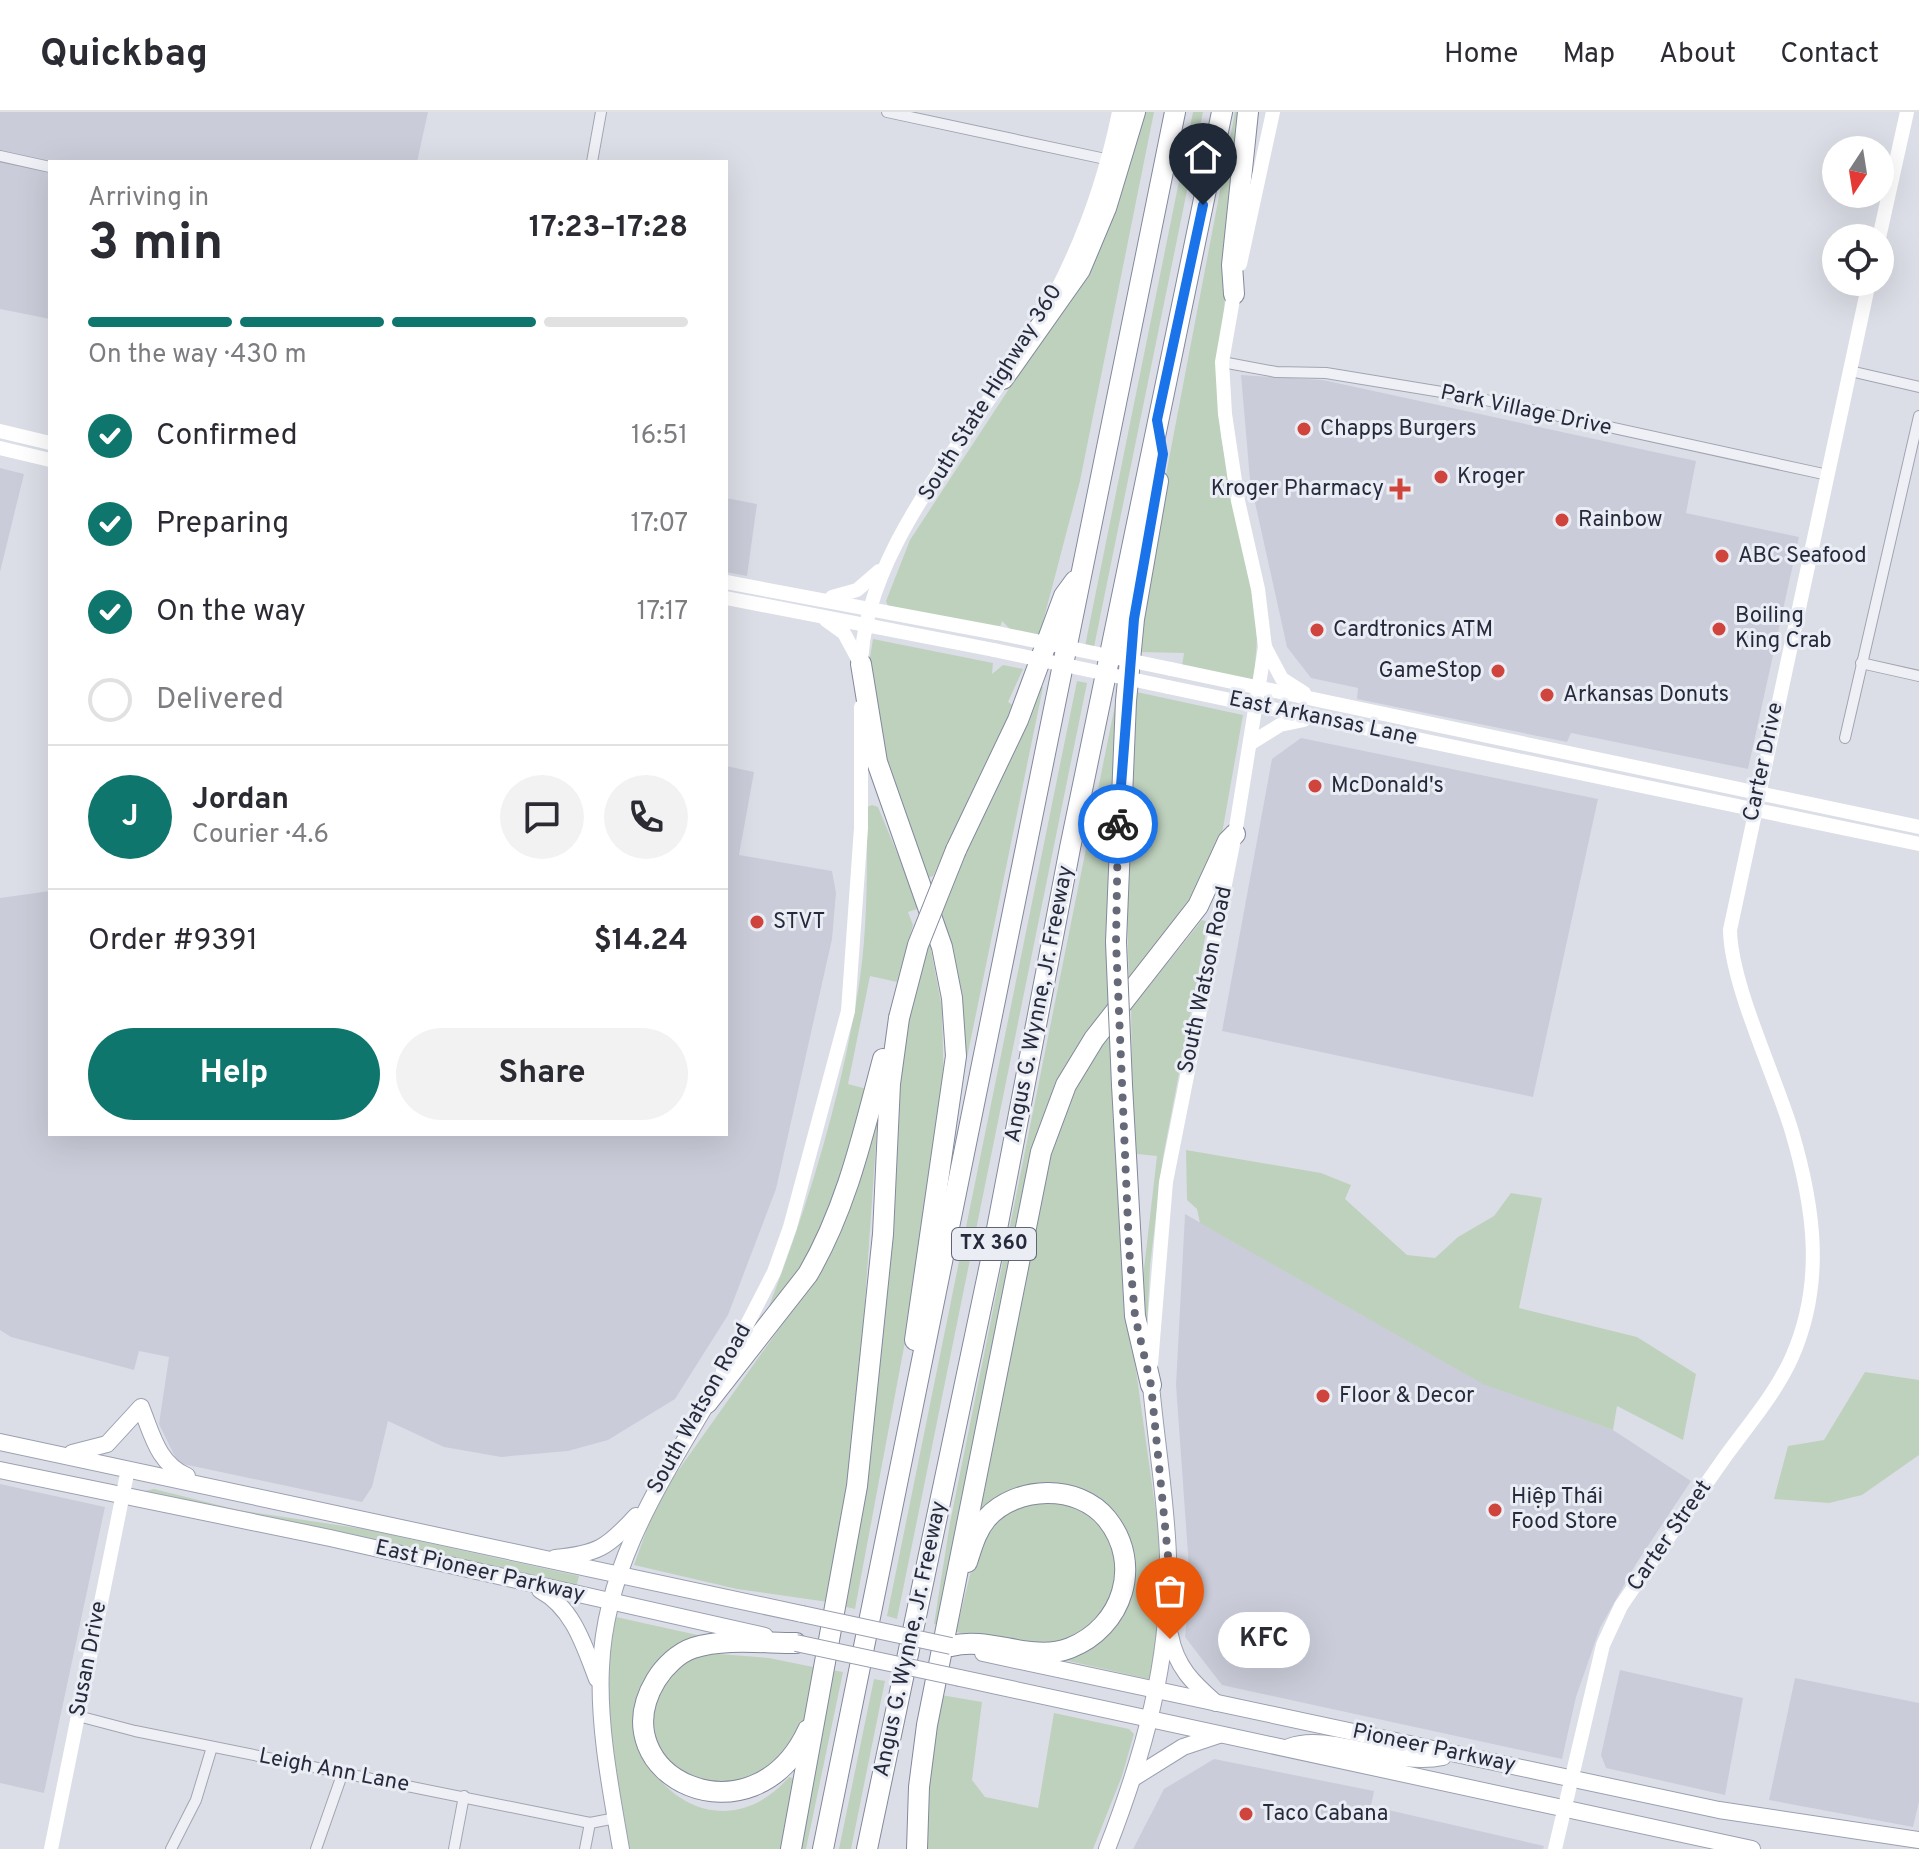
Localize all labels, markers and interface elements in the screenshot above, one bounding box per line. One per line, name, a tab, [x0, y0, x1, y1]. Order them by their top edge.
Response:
text: Quickbag	[40, 31, 208, 80]
text: Home	[1444, 37, 1518, 73]
text: Map	[1562, 37, 1615, 73]
text: About	[1659, 37, 1736, 73]
text: Contact	[1780, 37, 1879, 73]
pin	[1169, 123, 1237, 205]
icon: home	[1181, 135, 1225, 179]
north arrow	[1822, 136, 1894, 208]
map controls	[1822, 136, 1894, 296]
text: Arriving in	[88, 182, 209, 215]
text: 17:23–17:28	[529, 210, 688, 247]
text: 3 min	[88, 212, 223, 278]
button: locate	[1822, 224, 1894, 296]
street label: South State Highway 360	[913, 280, 1069, 506]
text: On the way · 430 m	[88, 339, 307, 372]
street label: Park Village Drive	[1438, 380, 1614, 442]
icon: check	[88, 414, 132, 458]
place label: Chapps Burgers	[1320, 416, 1477, 443]
text: Confirmed	[156, 418, 298, 455]
text: 16:51	[631, 420, 688, 453]
marker: Chapps Burgers	[1295, 420, 1313, 438]
place label: Kroger	[1457, 464, 1525, 491]
marker: Kroger	[1432, 468, 1450, 486]
place label: Kroger Pharmacy	[1211, 476, 1384, 503]
marker: Kroger Pharmacy	[1391, 480, 1409, 498]
icon: check	[88, 502, 132, 546]
text: Preparing	[156, 506, 289, 543]
place label: Rainbow	[1578, 507, 1662, 534]
text: 17:07	[631, 508, 688, 541]
marker: Rainbow	[1553, 511, 1571, 529]
place label: ABC Seafood	[1738, 543, 1867, 570]
marker: ABC Seafood	[1713, 547, 1731, 565]
icon: check	[88, 590, 132, 634]
text: On the way	[156, 594, 306, 631]
text: 17:17	[637, 596, 688, 629]
place label: Boiling King Crab	[1735, 603, 1832, 655]
place label: Cardtronics ATM	[1333, 617, 1493, 644]
marker: Boiling King Crab	[1710, 620, 1728, 638]
marker: Cardtronics ATM	[1308, 621, 1326, 639]
place label: GameStop	[1379, 658, 1482, 685]
marker: GameStop	[1489, 662, 1507, 680]
text: Delivered	[156, 682, 284, 719]
place label: Arkansas Donuts	[1563, 682, 1729, 709]
street label: East Arkansas Lane	[1226, 686, 1420, 752]
marker: Arkansas Donuts	[1538, 686, 1556, 704]
street label: Carter Drive	[1738, 700, 1790, 824]
place label: McDonald's	[1331, 773, 1444, 800]
button: chat	[500, 775, 584, 859]
button: phone	[604, 775, 688, 859]
marker: McDonald's	[1306, 777, 1324, 795]
text: Jordan	[192, 782, 289, 819]
courier	[1078, 784, 1158, 864]
text: J	[122, 799, 138, 836]
icon: bike	[1096, 802, 1140, 846]
text: Courier · 4.6	[192, 819, 329, 852]
street label: Angus G. Wynne, Jr. Freeway	[1000, 863, 1080, 1145]
street label: South Watson Road	[1173, 884, 1239, 1076]
place label: STVT	[773, 909, 825, 936]
marker: STVT	[748, 913, 766, 931]
text: Order #9391	[88, 923, 258, 960]
text: $14.24	[594, 923, 688, 960]
button: Help	[88, 1028, 380, 1120]
button: Share	[396, 1028, 688, 1120]
road number: TX 360	[952, 1228, 1036, 1260]
street label: South Watson Road	[642, 1319, 758, 1499]
place label: Floor & Decor	[1339, 1383, 1475, 1410]
marker: Floor & Decor	[1314, 1387, 1332, 1405]
street label: Carter Street	[1622, 1475, 1718, 1597]
place label: Hiệp Thái Food Store	[1511, 1484, 1617, 1536]
street label: Angus G. Wynne, Jr. Freeway	[869, 1499, 953, 1779]
marker: Hiệp Thái Food Store	[1486, 1501, 1504, 1519]
street label: East Pioneer Parkway	[373, 1535, 587, 1609]
pin	[1136, 1557, 1204, 1639]
icon: bag	[1148, 1569, 1192, 1613]
street label: Susan Drive	[65, 1599, 113, 1719]
callout: KFC	[1218, 1611, 1310, 1667]
text: KFC	[1239, 1623, 1289, 1656]
street label: Pioneer Parkway	[1350, 1719, 1518, 1779]
street label: Leigh Ann Lane	[256, 1743, 412, 1799]
place label: Taco Cabana	[1262, 1801, 1388, 1828]
marker: Taco Cabana	[1237, 1805, 1255, 1823]

